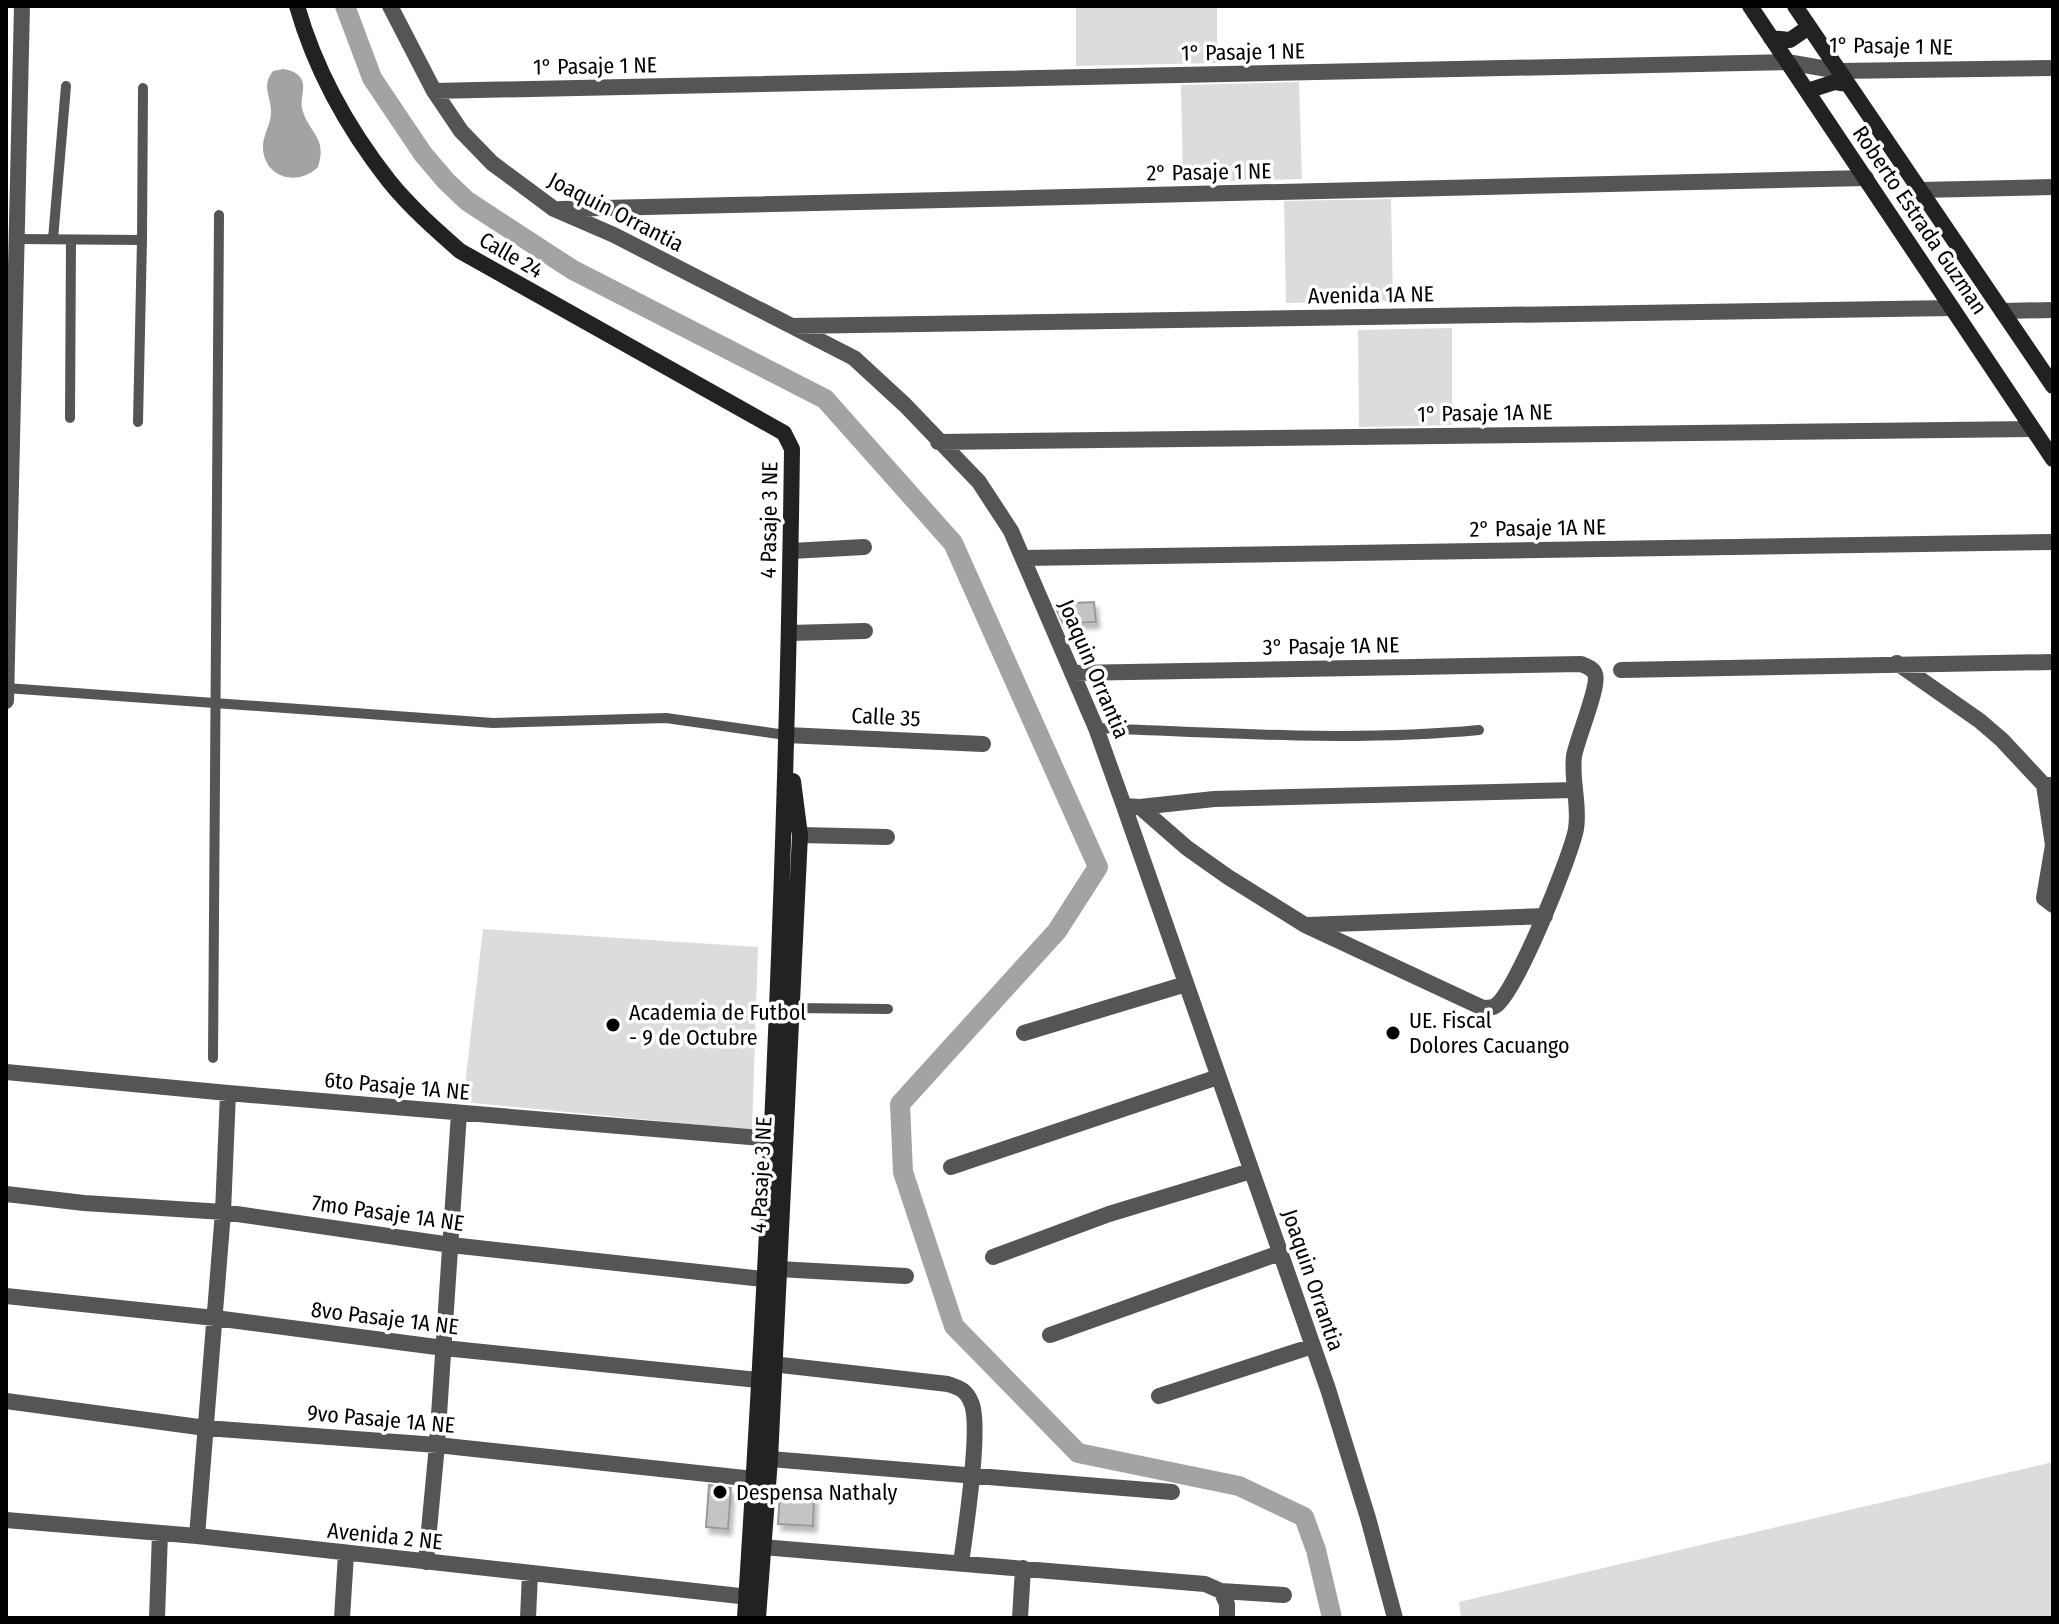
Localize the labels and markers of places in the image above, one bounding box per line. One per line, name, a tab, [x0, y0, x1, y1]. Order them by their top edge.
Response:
place label: Academia de Futbol - 9 de Octubre	[629, 999, 806, 1051]
place label: UE. Fiscal Dolores Cacuango	[1409, 1007, 1570, 1059]
marker: Academia de Futbol - 9 de Octubre	[604, 1016, 622, 1034]
marker: UE. Fiscal Dolores Cacuango	[1384, 1024, 1402, 1042]
place label: Despensa Nathaly	[736, 1479, 897, 1506]
marker: Despensa Nathaly	[711, 1483, 729, 1501]

